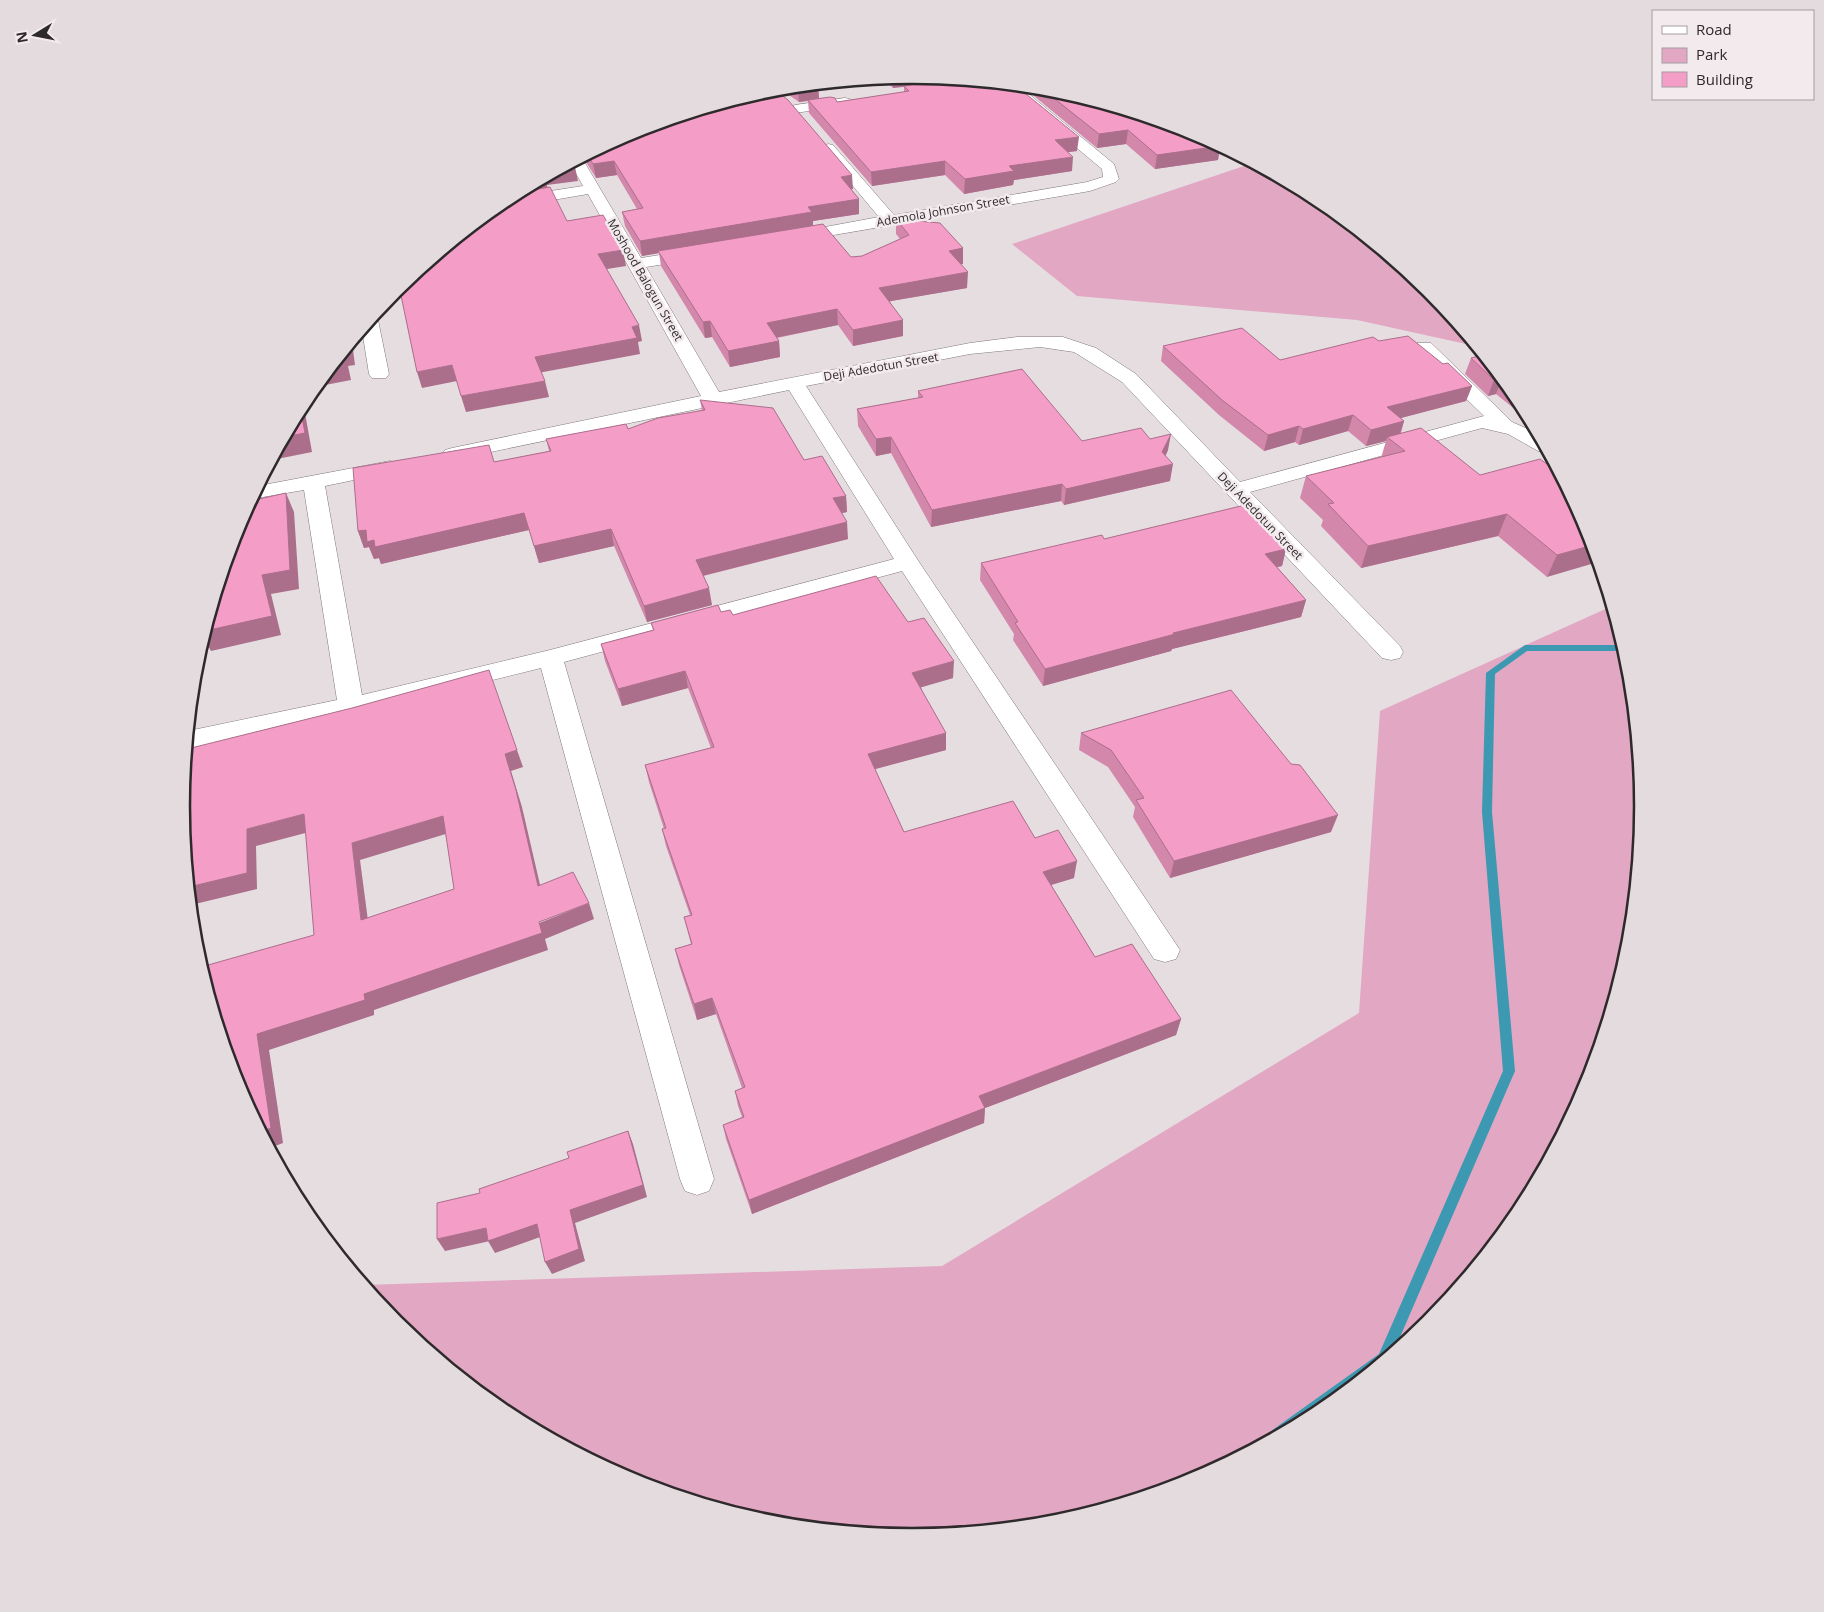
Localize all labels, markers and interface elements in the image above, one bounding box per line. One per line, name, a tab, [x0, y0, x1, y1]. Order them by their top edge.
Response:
north arrow	[10, 10, 60, 60]
legend	[1652, 10, 1814, 100]
text: Road	[1696, 19, 1732, 39]
text: N	[11, 30, 32, 45]
text: Park	[1696, 44, 1727, 64]
text: Building	[1696, 69, 1753, 89]
street label: Ademola Johnson Street	[875, 190, 1011, 231]
street label: Moshood Balogun Street	[603, 216, 687, 344]
street label: Deji Adedotun Street	[822, 348, 940, 385]
street label: Deji Adedotun Street	[1214, 468, 1307, 563]

